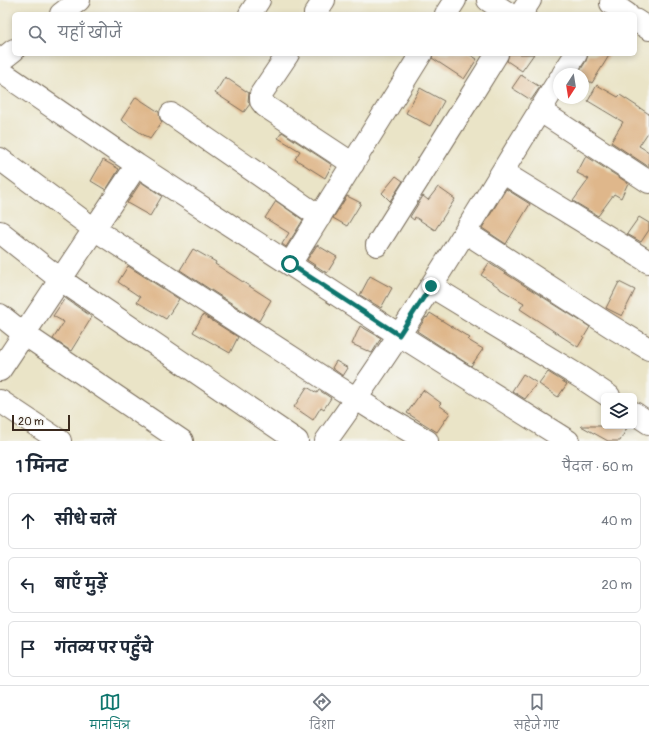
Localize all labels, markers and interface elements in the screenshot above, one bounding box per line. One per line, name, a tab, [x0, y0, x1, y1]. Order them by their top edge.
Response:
search box	[12, 12, 637, 56]
icon: search	[26, 23, 48, 45]
text: यहाँ खोजें	[58, 24, 122, 43]
north arrow	[553, 68, 589, 104]
route start	[281, 255, 299, 273]
route end	[422, 277, 440, 295]
map controls	[601, 393, 637, 429]
button: layers	[601, 393, 637, 429]
scale bar	[12, 413, 70, 432]
text: 20 m	[18, 415, 44, 428]
text: 1 मिनट	[16, 456, 68, 477]
text: पैदल · 60 m	[562, 459, 633, 475]
icon: ahead	[17, 510, 39, 532]
text: सीधे चलें	[55, 511, 116, 530]
text: 40 m	[601, 513, 632, 529]
icon: left	[17, 574, 39, 596]
text: बाएँ मुड़ें	[55, 575, 107, 594]
text: 20 m	[601, 577, 632, 593]
icon: arrive	[17, 638, 39, 660]
text: गंतव्य पर पहुँचे	[55, 639, 153, 658]
tab: मानचित्र	[90, 691, 130, 737]
tab: दिशा	[310, 691, 335, 737]
tab: सहेजे गए	[514, 691, 559, 737]

